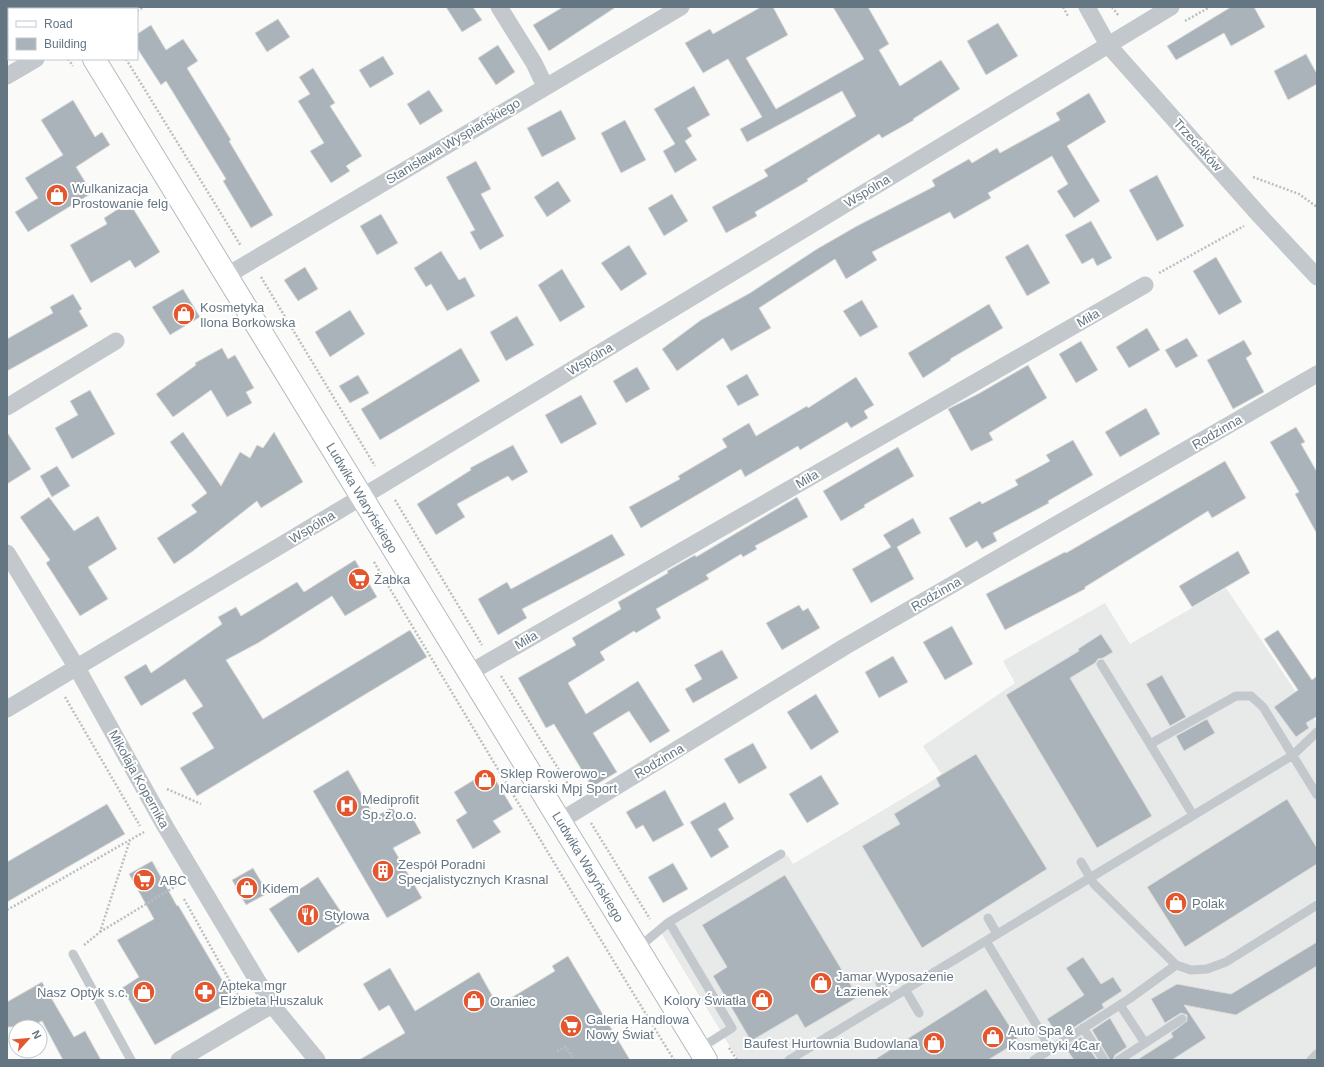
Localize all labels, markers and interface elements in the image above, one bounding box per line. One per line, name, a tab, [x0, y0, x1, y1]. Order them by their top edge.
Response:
legend	[8, 8, 138, 60]
text: Road	[44, 17, 73, 31]
text: Building	[44, 37, 87, 51]
street label: Stanisława Wyspiańskiego	[383, 95, 523, 187]
street label: Trzeciaków	[1171, 116, 1226, 175]
street label: Wspólna	[841, 171, 893, 210]
place label: Wulkanizacja Prostowanie felg	[72, 181, 168, 211]
shop icon: Wulkanizacja Prostowanie felg	[44, 182, 70, 208]
place label: Kosmetyka Ilona Borkowska	[200, 300, 296, 330]
shop icon: Kosmetyka Ilona Borkowska	[171, 301, 197, 327]
street label: Miła	[1074, 305, 1103, 330]
street label: Wspólna	[564, 339, 616, 378]
street label: Rodzinna	[1189, 411, 1245, 452]
street label: Ludwika Waryńskiego	[323, 440, 401, 556]
street label: Miła	[793, 466, 822, 491]
street label: Wspólna	[286, 507, 338, 546]
supermarket icon: Żabka	[346, 566, 372, 592]
place label: Żabka	[374, 572, 411, 587]
street label: Rodzinna	[908, 573, 964, 614]
street label: Miła	[512, 627, 541, 652]
street label: Mikołaja Kopernika	[106, 727, 173, 831]
street label: Rodzinna	[632, 740, 687, 782]
place label: Sklep Rowerowo - Narciarski Mpj Sport	[500, 766, 617, 796]
shop icon: Sklep Rowerowo - Narciarski Mpj Sport	[472, 767, 498, 793]
place label: Mediprofit Sp. z o.o.	[362, 792, 419, 822]
hospital icon: Mediprofit Sp. z o.o.	[334, 793, 360, 819]
street label: Ludwika Waryńskiego	[549, 809, 627, 925]
place label: Zespół Poradni Specjalistycznych Krasnal	[398, 857, 548, 887]
building icon: Zespół Poradni Specjalistycznych Krasnal	[370, 858, 396, 884]
supermarket icon: ABC	[131, 867, 157, 893]
place label: ABC	[160, 873, 187, 888]
shop icon: Kidem	[234, 875, 260, 901]
place label: Kidem	[262, 881, 299, 896]
shop icon: Polak	[1163, 890, 1189, 916]
place label: Polak	[1192, 896, 1225, 911]
restaurant icon: Stylowa	[295, 902, 321, 928]
place label: Stylowa	[324, 908, 370, 923]
place label: Jamar Wyposażenie Łazienek	[836, 969, 954, 999]
shop icon: Jamar Wyposażenie Łazienek	[808, 970, 834, 996]
place label: Apteka mgr Elżbieta Huszaluk	[220, 978, 324, 1008]
shop icon: Nasz Optyk s.c.	[131, 979, 157, 1005]
pharmacy icon: Apteka mgr Elżbieta Huszaluk	[192, 979, 218, 1005]
place label: Nasz Optyk s.c.	[37, 985, 128, 1000]
shop icon: Kolory Światła	[749, 987, 775, 1013]
shop icon: Oraniec	[461, 988, 487, 1014]
place label: Kolory Światła	[664, 993, 747, 1008]
place label: Oraniec	[490, 994, 536, 1009]
place label: Galeria Handlowa Nowy Świat	[586, 1012, 690, 1042]
supermarket icon: Galeria Handlowa Nowy Świat	[558, 1013, 584, 1039]
north arrow	[8, 1019, 48, 1059]
place label: Auto Spa & Kosmetyki 4Car	[1008, 1023, 1100, 1053]
shop icon: Auto Spa & Kosmetyki 4Car	[980, 1024, 1006, 1050]
text: N	[30, 1028, 44, 1041]
shop icon: Baufest Hurtownia Budowlana	[921, 1030, 947, 1056]
place label: Baufest Hurtownia Budowlana	[744, 1036, 919, 1051]

